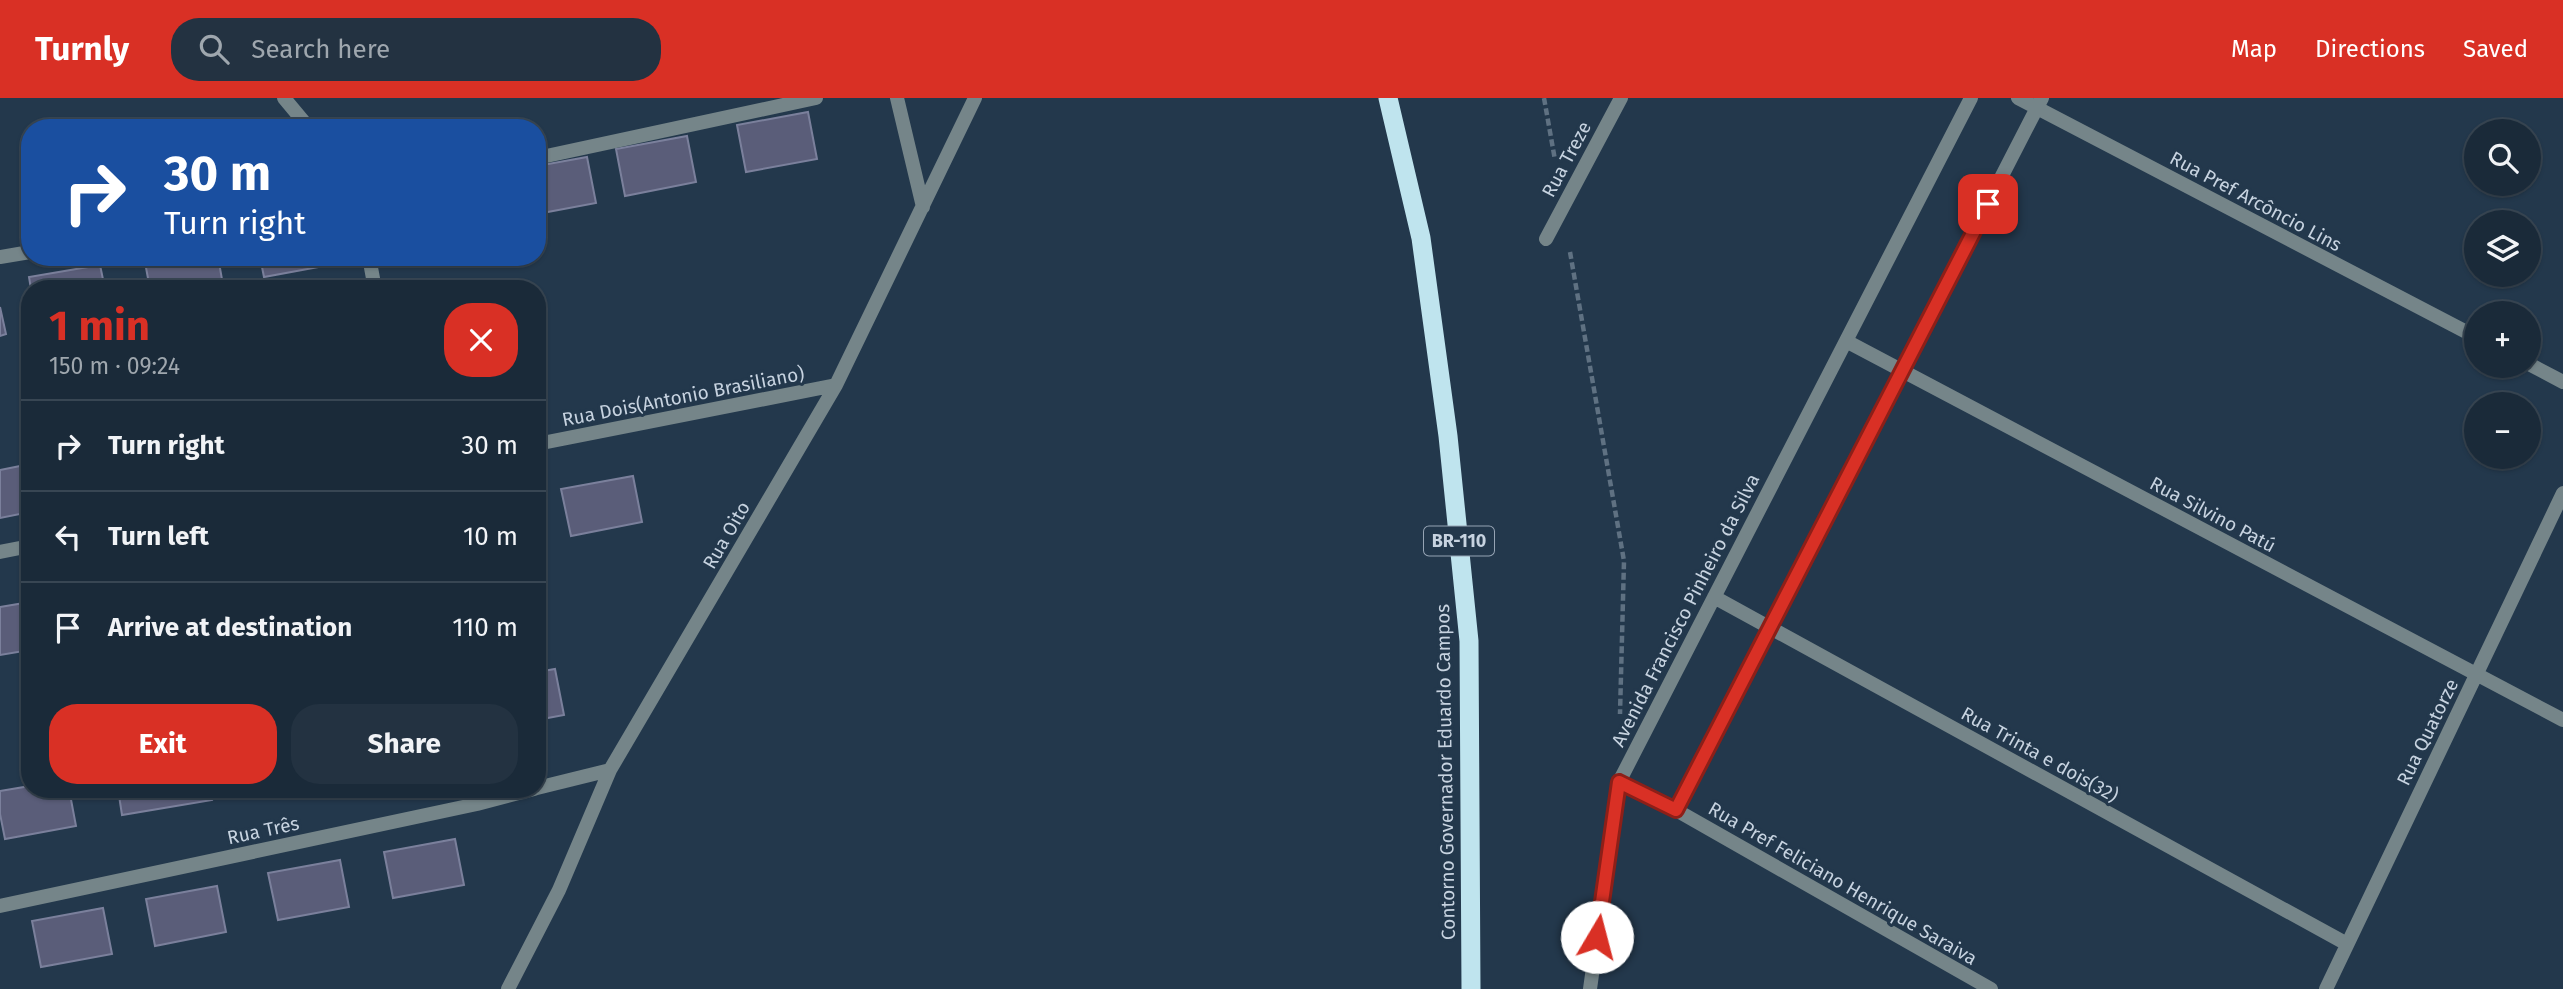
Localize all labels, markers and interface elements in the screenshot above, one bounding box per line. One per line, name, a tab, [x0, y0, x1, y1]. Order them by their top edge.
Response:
search box	[171, 18, 661, 81]
text: Turnly	[35, 29, 129, 69]
icon: search	[195, 30, 233, 68]
text: Search here	[251, 34, 390, 65]
text: Map	[2231, 35, 2277, 63]
text: Directions	[2315, 35, 2425, 63]
text: Saved	[2463, 35, 2528, 63]
street label: Rua Treze	[1537, 117, 1596, 201]
map controls	[2464, 119, 2541, 469]
button: search	[2464, 119, 2541, 196]
text: 30 m	[164, 144, 271, 203]
street label: Rua Pref Arcôncio Lins	[2166, 146, 2346, 257]
icon: right	[49, 147, 140, 238]
pin	[1958, 174, 2018, 234]
icon: arrive	[1969, 185, 2007, 223]
text: Turn right	[164, 204, 306, 242]
button: layers	[2464, 210, 2541, 287]
text: 1 min	[49, 301, 150, 351]
button: +	[2464, 301, 2541, 378]
button: close	[444, 303, 518, 377]
text: 150 m · 09:24	[49, 352, 180, 380]
street label: Rua Dois(Antonio Brasiliano)	[560, 362, 806, 431]
button: −	[2464, 392, 2541, 469]
icon: right	[49, 427, 87, 465]
text: Turn right	[108, 430, 225, 461]
text: 30 m	[461, 430, 518, 461]
street label: Avenida Francisco Pinheiro da Silva	[1606, 470, 1765, 751]
street label: Rua Silvino Patú	[2146, 472, 2280, 557]
street label: Rua Oito	[698, 497, 755, 573]
icon: left	[49, 518, 87, 556]
text: Turn left	[108, 521, 209, 552]
text: 10 m	[463, 521, 518, 552]
road number: BR-110	[1424, 526, 1494, 556]
street label: Contorno Governador Eduardo Campos	[1431, 604, 1460, 940]
icon: arrive	[49, 609, 87, 647]
text: Arrive at destination	[108, 612, 352, 643]
text: 110 m	[452, 612, 518, 643]
street label: Rua Quatorze	[2392, 675, 2463, 789]
street label: Rua Trinta e dois(32)	[1957, 702, 2122, 807]
button: Exit	[49, 704, 277, 784]
button: Share	[291, 704, 518, 784]
street label: Rua Pref Feliciano Henrique Saraiva	[1704, 797, 1981, 970]
street label: Rua Três	[225, 812, 301, 849]
position arrow	[1560, 900, 1634, 974]

